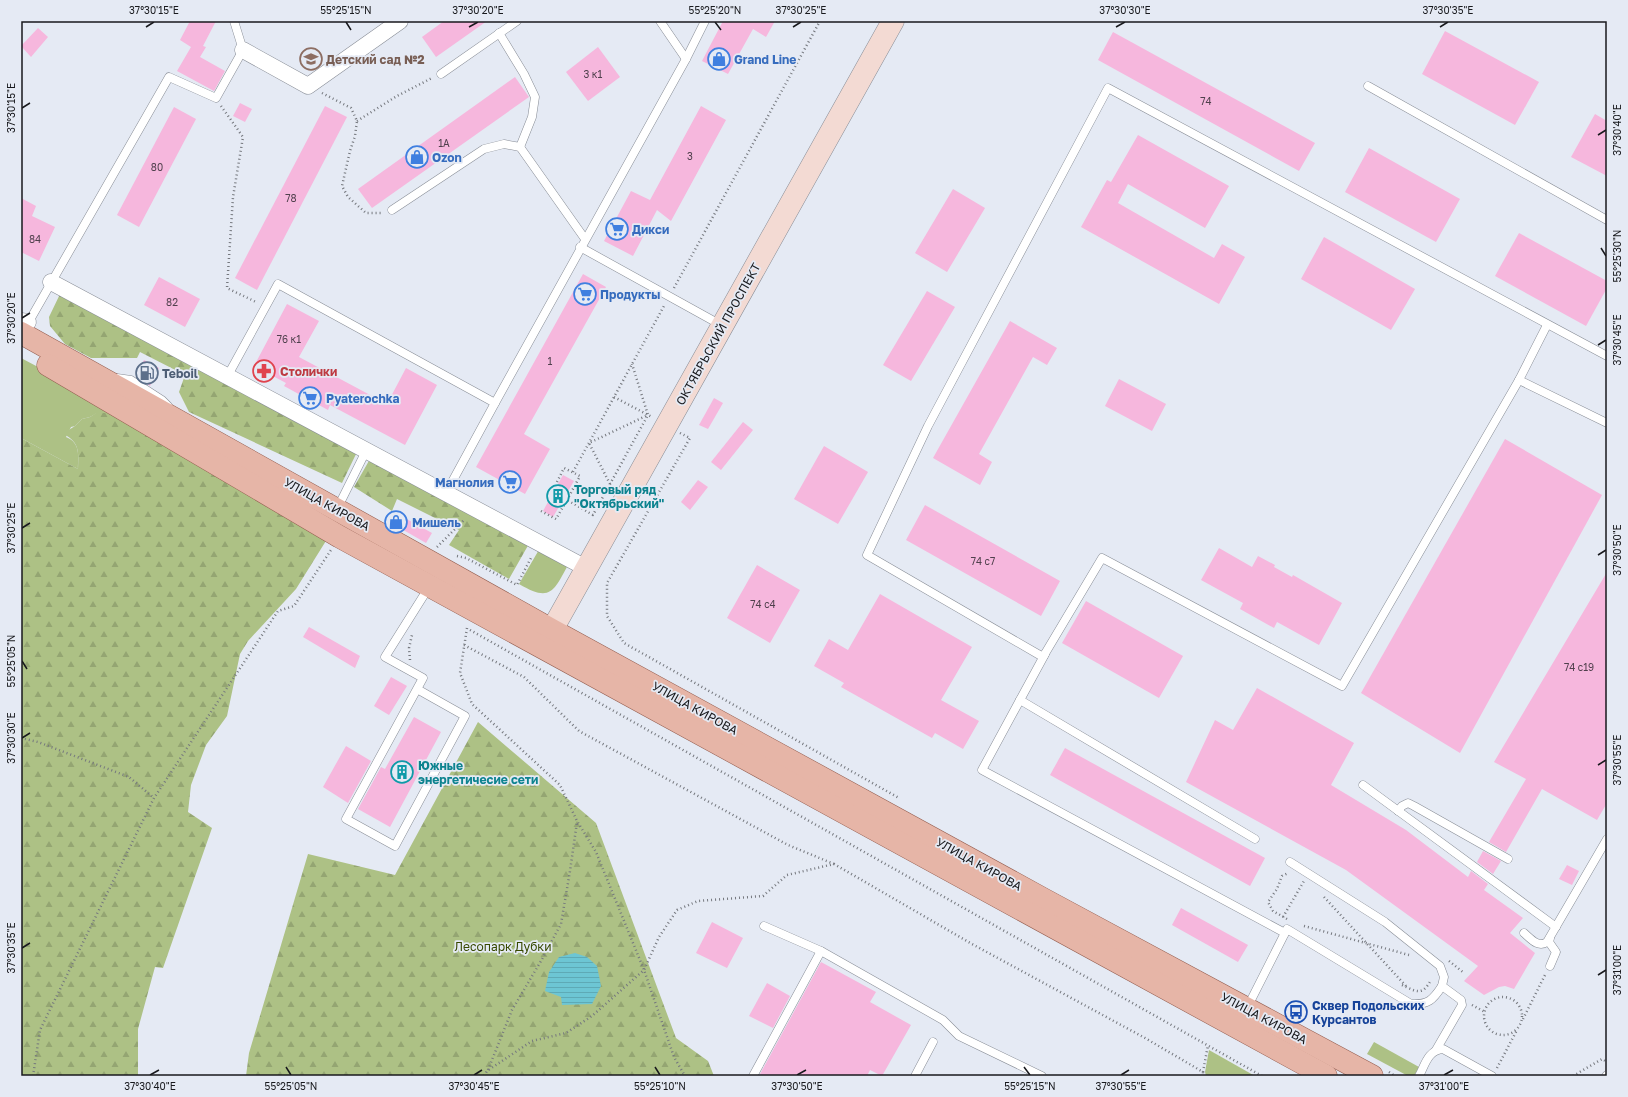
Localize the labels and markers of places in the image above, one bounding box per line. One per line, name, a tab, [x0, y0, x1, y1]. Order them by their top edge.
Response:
school or university icon: Детский сад №2	[298, 46, 324, 72]
shop icon: Grand Line	[706, 46, 732, 72]
place label: Детский сад №2	[326, 52, 425, 67]
place label: Grand Line	[734, 52, 796, 67]
shop icon: Ozon	[404, 144, 430, 170]
place label: Ozon	[432, 150, 462, 165]
supermarket icon: Дикси	[604, 216, 630, 242]
place label: Дикси	[632, 222, 669, 237]
supermarket icon: Продукты	[572, 281, 598, 307]
place label: Продукты	[600, 287, 660, 302]
pharmacy icon: Столички	[251, 358, 277, 384]
fuel station icon: Teboil	[134, 360, 160, 386]
place label: Столички	[280, 364, 337, 379]
place label: Teboil	[162, 366, 198, 381]
supermarket icon: Pyaterochka	[297, 385, 323, 411]
place label: Pyaterochka	[326, 391, 400, 406]
supermarket icon: Магнолия	[497, 469, 523, 495]
place label: Магнолия	[435, 475, 494, 490]
place label: Торговый ряд "Октябрьский"	[574, 482, 664, 511]
building icon: Торговый ряд "Октябрьский"	[545, 483, 571, 509]
shop icon: Мишель	[383, 509, 409, 535]
place label: Мишель	[412, 515, 461, 530]
place label: Южные энергетичесие сети	[418, 758, 538, 787]
building icon: Южные энергетичесие сети	[389, 759, 415, 785]
place label: Сквер Подольских Курсантов	[1312, 998, 1425, 1027]
bus stop icon: Сквер Подольских Курсантов	[1283, 999, 1309, 1025]

